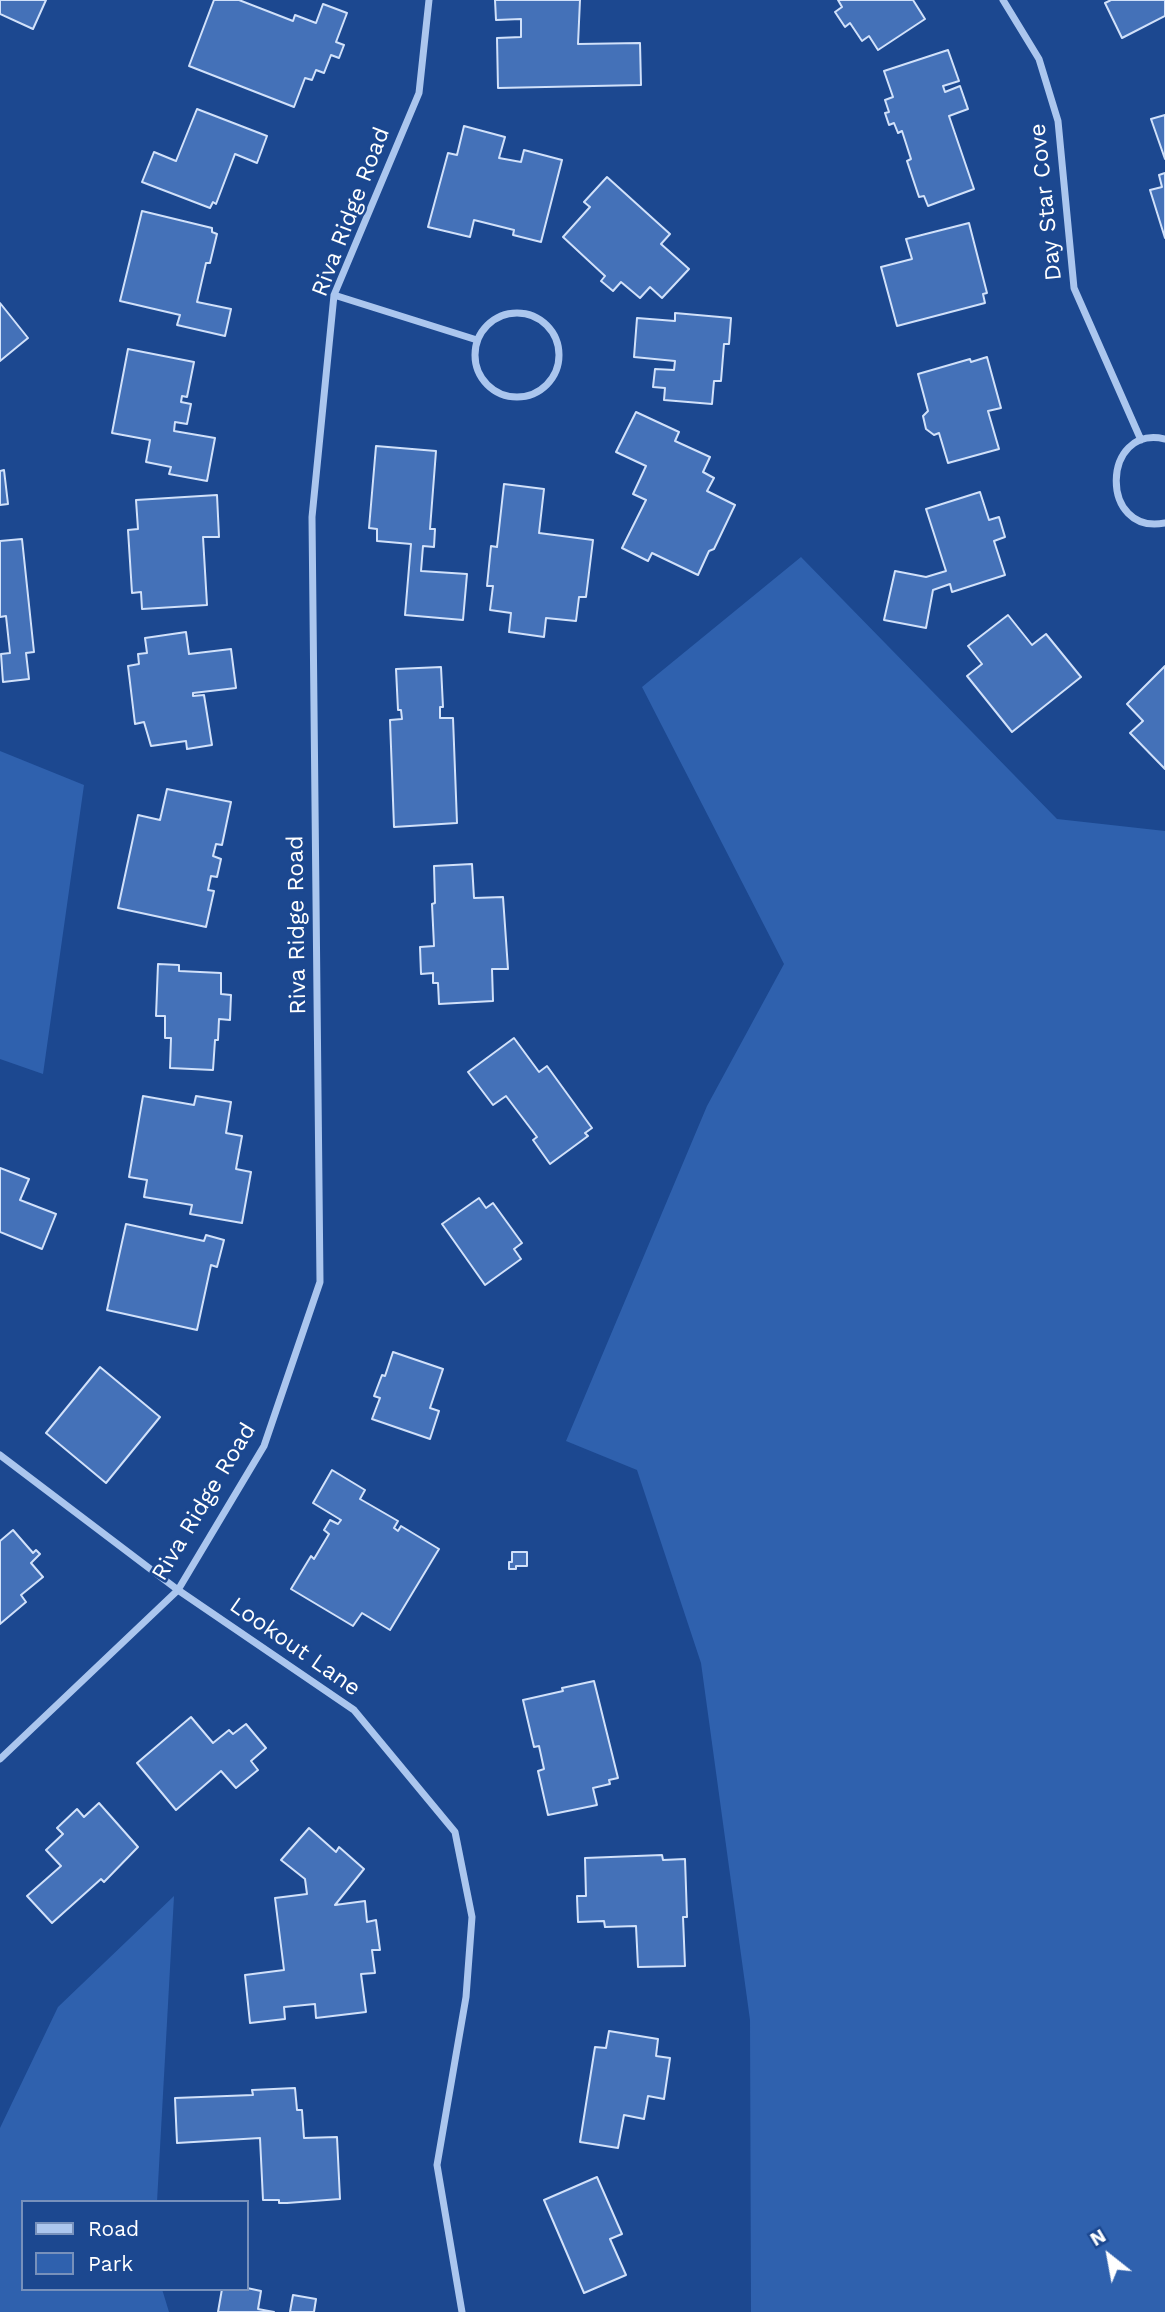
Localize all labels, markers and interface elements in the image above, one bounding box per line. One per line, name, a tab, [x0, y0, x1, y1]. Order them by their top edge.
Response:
street label: Day Star Cove	[1024, 122, 1068, 282]
street label: Riva Ridge Road	[306, 123, 396, 301]
street label: Riva Ridge Road	[282, 835, 312, 1015]
street label: Riva Ridge Road	[146, 1418, 262, 1586]
street label: Lookout Lane	[224, 1592, 366, 1702]
legend	[21, 2200, 248, 2291]
text: Road	[88, 2216, 139, 2241]
north arrow	[1074, 2221, 1144, 2291]
text: N	[1086, 2224, 1110, 2251]
text: Park	[88, 2251, 133, 2276]

